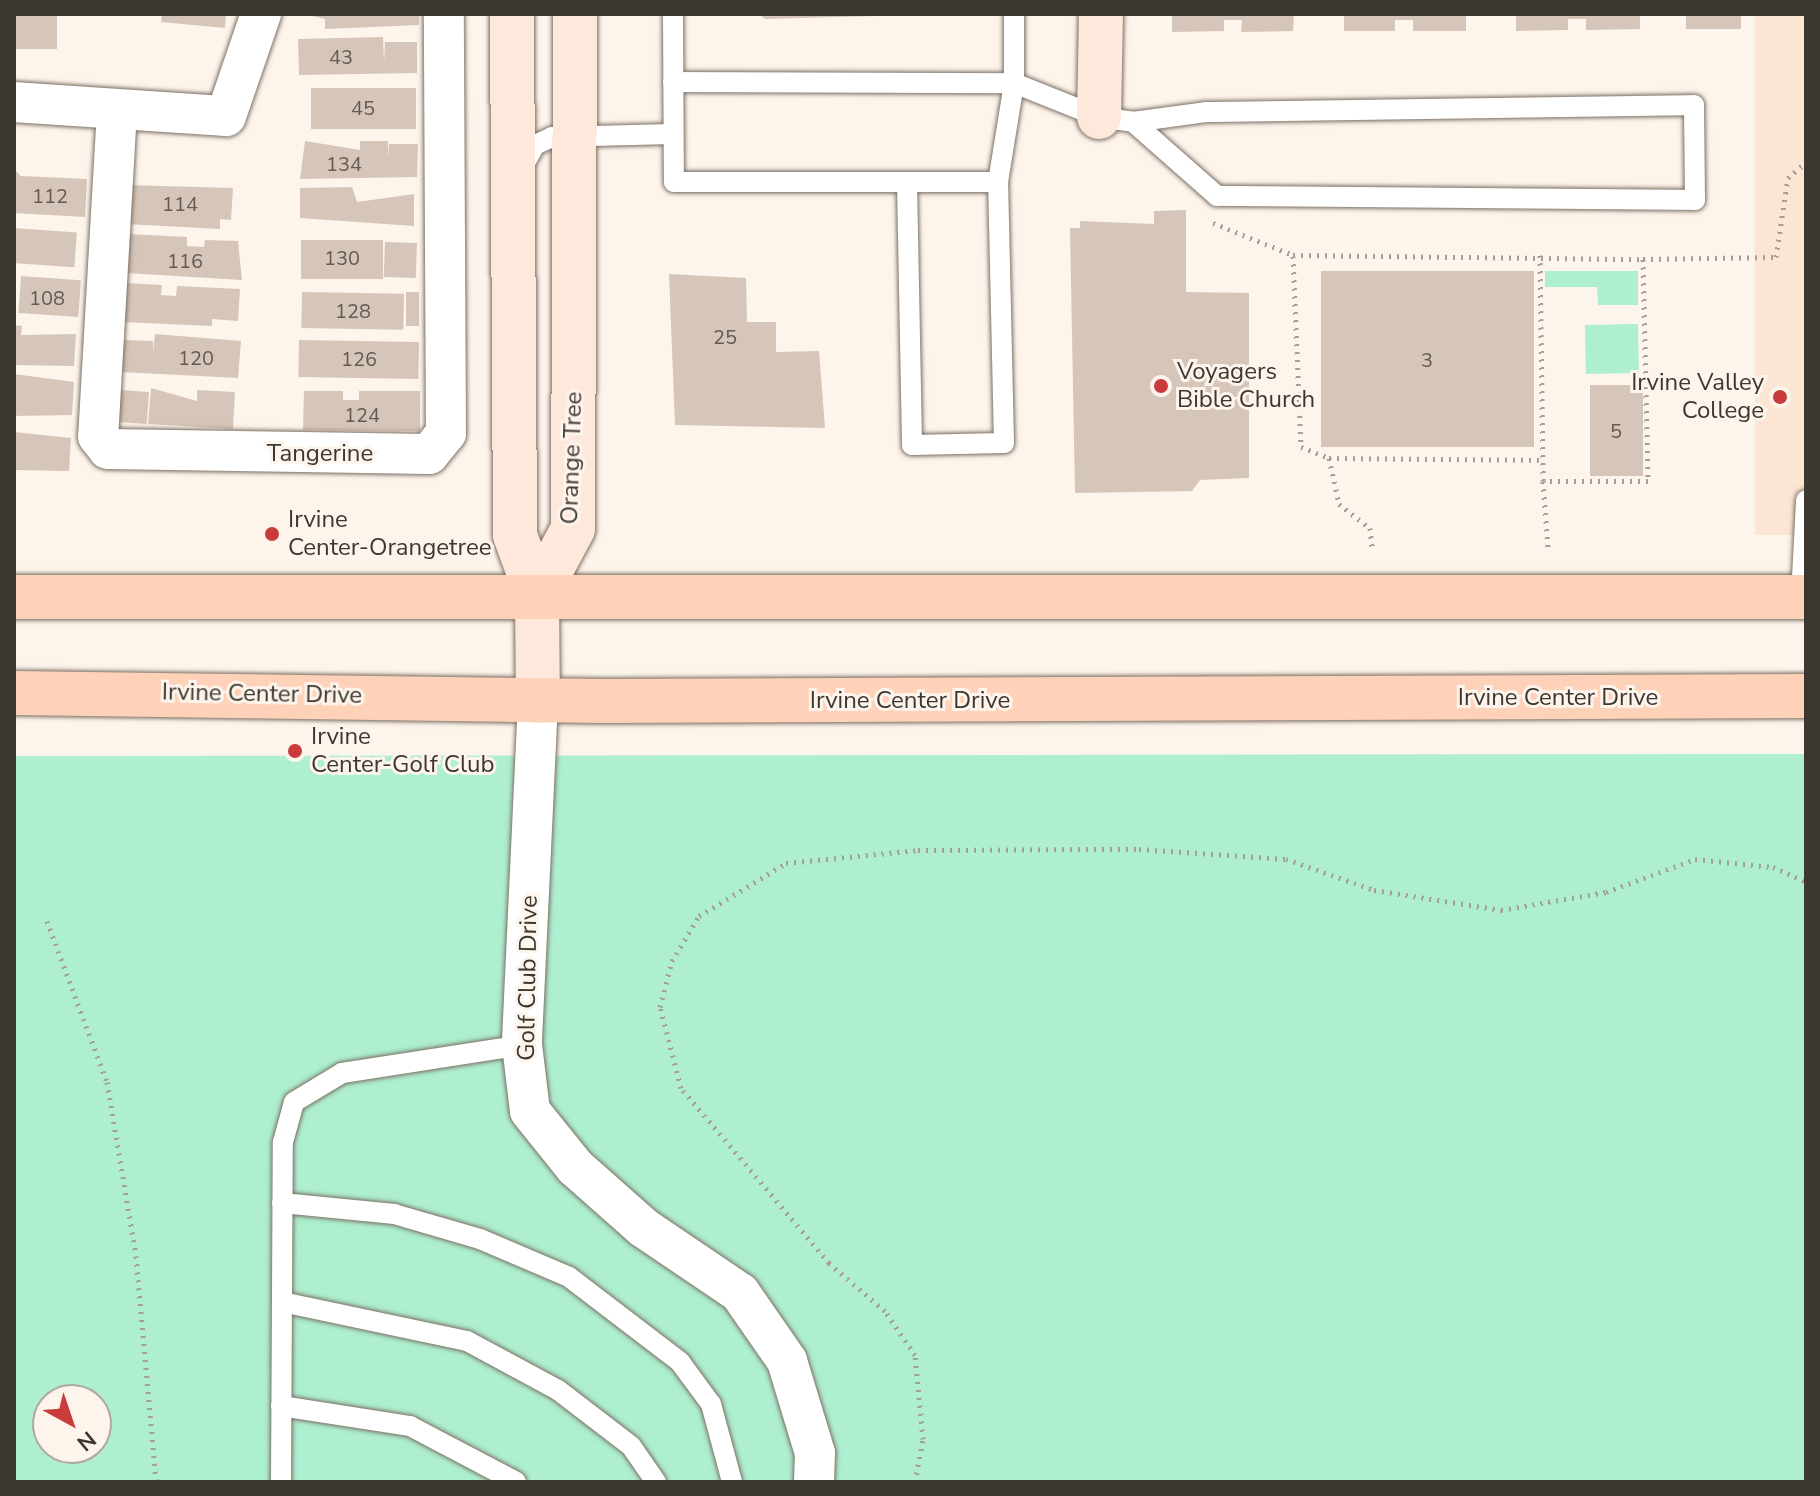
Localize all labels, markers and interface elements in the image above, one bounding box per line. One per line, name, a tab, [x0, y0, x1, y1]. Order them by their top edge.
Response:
house number: 43	[329, 45, 353, 69]
house number: 45	[351, 96, 375, 120]
house number: 134	[326, 152, 362, 176]
house number: 112	[32, 184, 68, 208]
house number: 114	[162, 192, 198, 216]
house number: 130	[324, 246, 360, 270]
house number: 116	[167, 249, 203, 273]
house number: 108	[29, 286, 65, 310]
house number: 128	[335, 299, 371, 323]
house number: 25	[713, 325, 737, 349]
house number: 120	[178, 346, 214, 370]
house number: 126	[341, 347, 377, 371]
house number: 3	[1421, 348, 1433, 372]
place label: Voyagers Bible Church	[1177, 358, 1315, 414]
place label: Irvine Valley College	[1631, 369, 1764, 425]
marker: Voyagers Bible Church	[1152, 377, 1170, 395]
marker: Irvine Valley College	[1771, 388, 1789, 406]
street label: Orange Tree	[555, 391, 589, 525]
house number: 124	[344, 403, 380, 427]
house number: 5	[1610, 419, 1622, 443]
street label: Tangerine	[267, 440, 373, 468]
place label: Irvine Center-Orangetree	[288, 506, 491, 562]
marker: Irvine Center-Orangetree	[263, 525, 281, 543]
street label: Irvine Center Drive	[162, 678, 362, 710]
street label: Irvine Center Drive	[1458, 684, 1658, 712]
street label: Irvine Center Drive	[810, 687, 1010, 715]
place label: Irvine Center-Golf Club	[311, 723, 495, 779]
marker: Irvine Center-Golf Club	[286, 742, 304, 760]
street label: Golf Club Drive	[512, 895, 544, 1061]
north arrow	[32, 1384, 112, 1464]
text: N	[70, 1424, 102, 1458]

